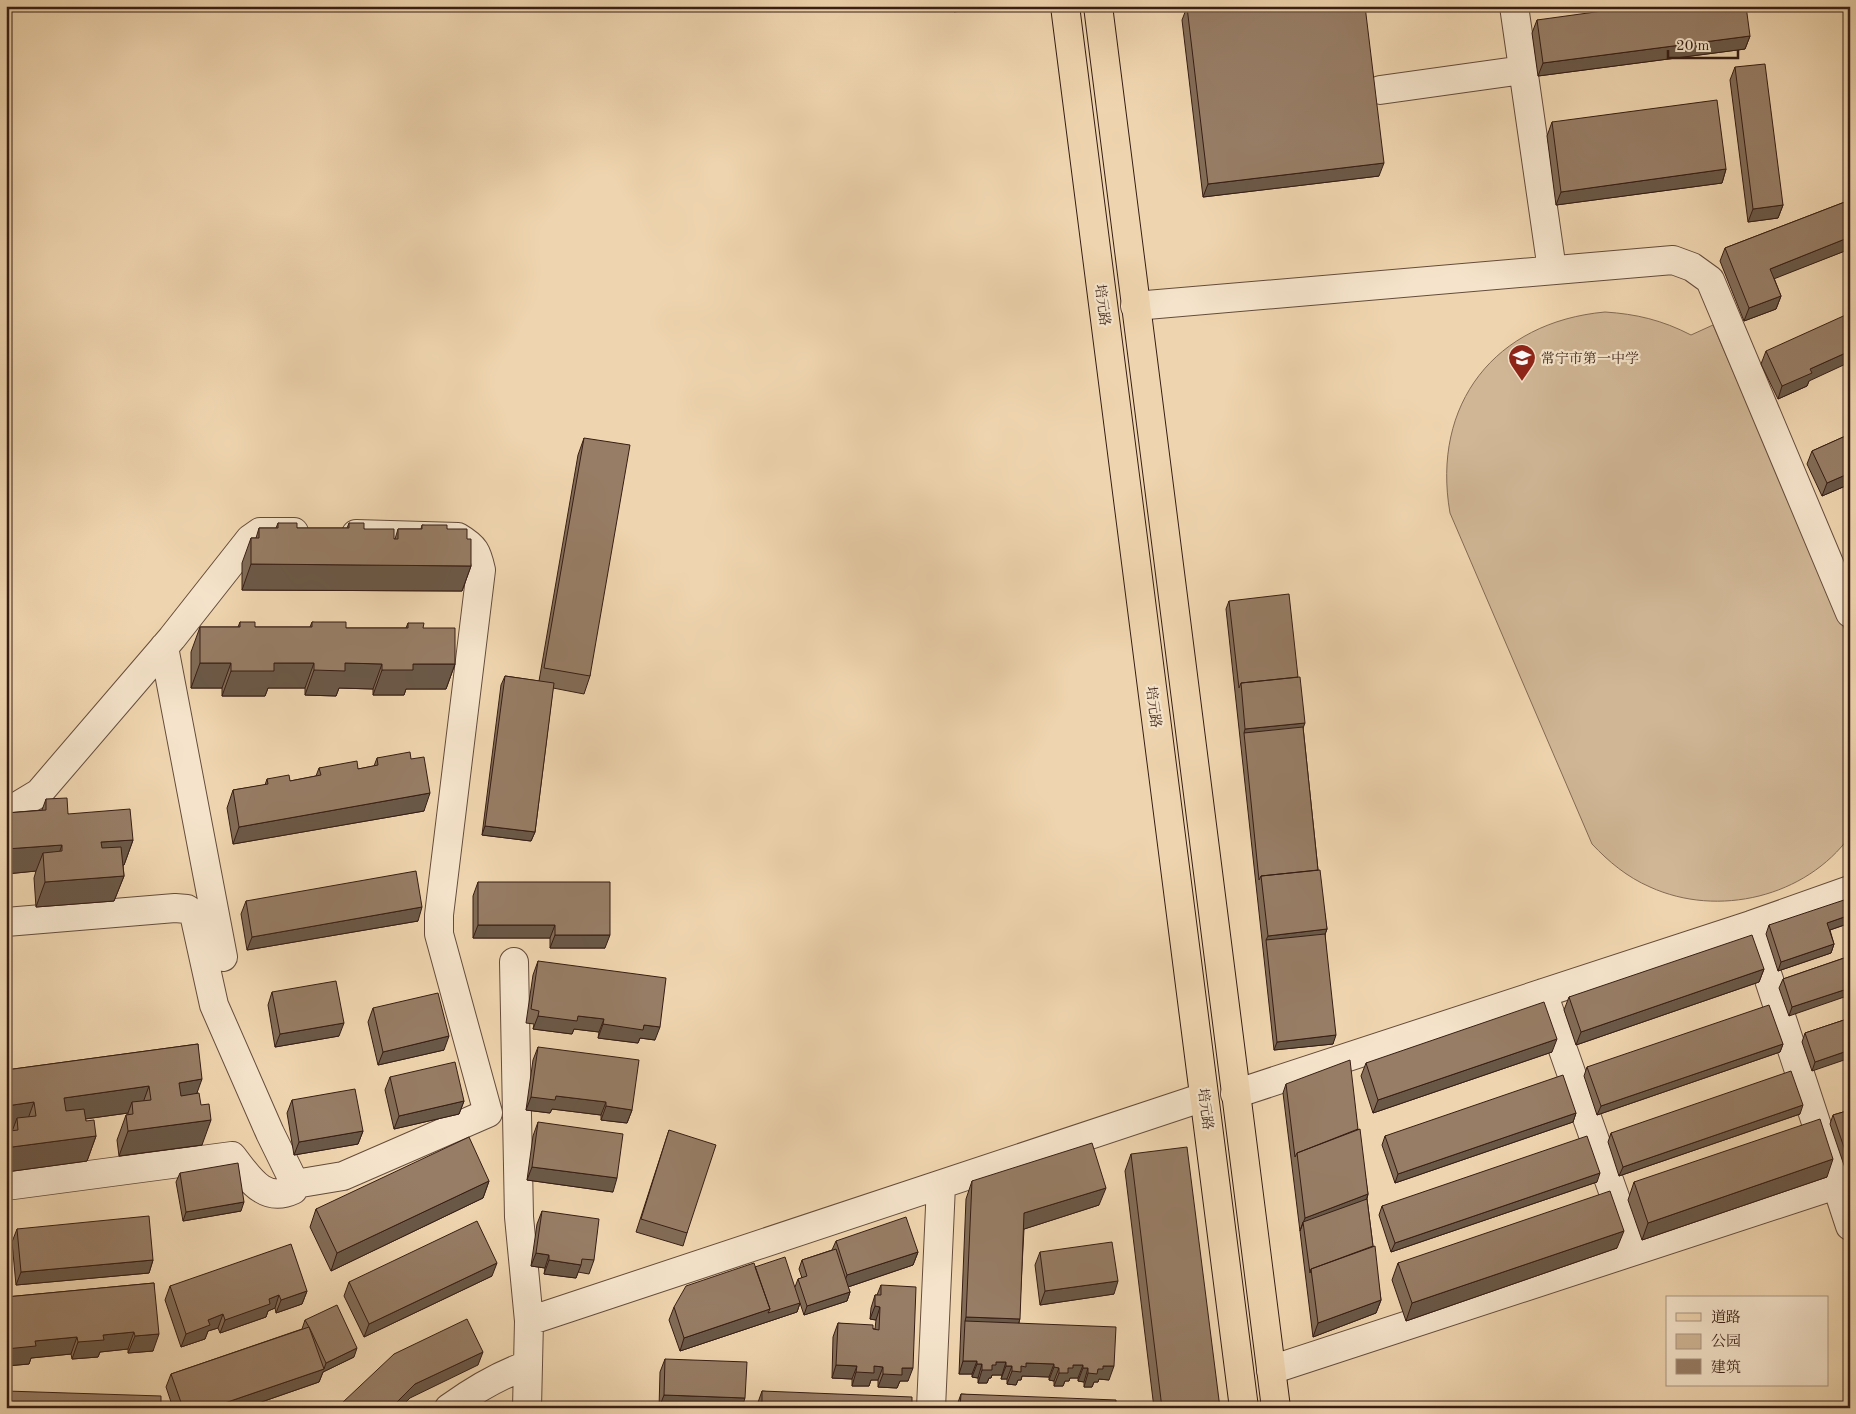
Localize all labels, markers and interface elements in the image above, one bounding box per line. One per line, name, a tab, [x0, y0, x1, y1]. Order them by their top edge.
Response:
scale bar	[1668, 28, 1738, 60]
text: 20 m	[1676, 39, 1710, 54]
street label: 培元路	[1093, 283, 1113, 327]
school or university icon: 常宁市第一中学	[1507, 343, 1537, 382]
place label: 常宁市第一中学	[1541, 351, 1639, 366]
street label: 培元路	[1144, 685, 1164, 729]
street label: 培元路	[1196, 1087, 1216, 1131]
legend	[1666, 1296, 1828, 1386]
text: 道路	[1711, 1309, 1741, 1326]
text: 公园	[1711, 1333, 1741, 1350]
text: 建筑	[1711, 1359, 1741, 1376]

